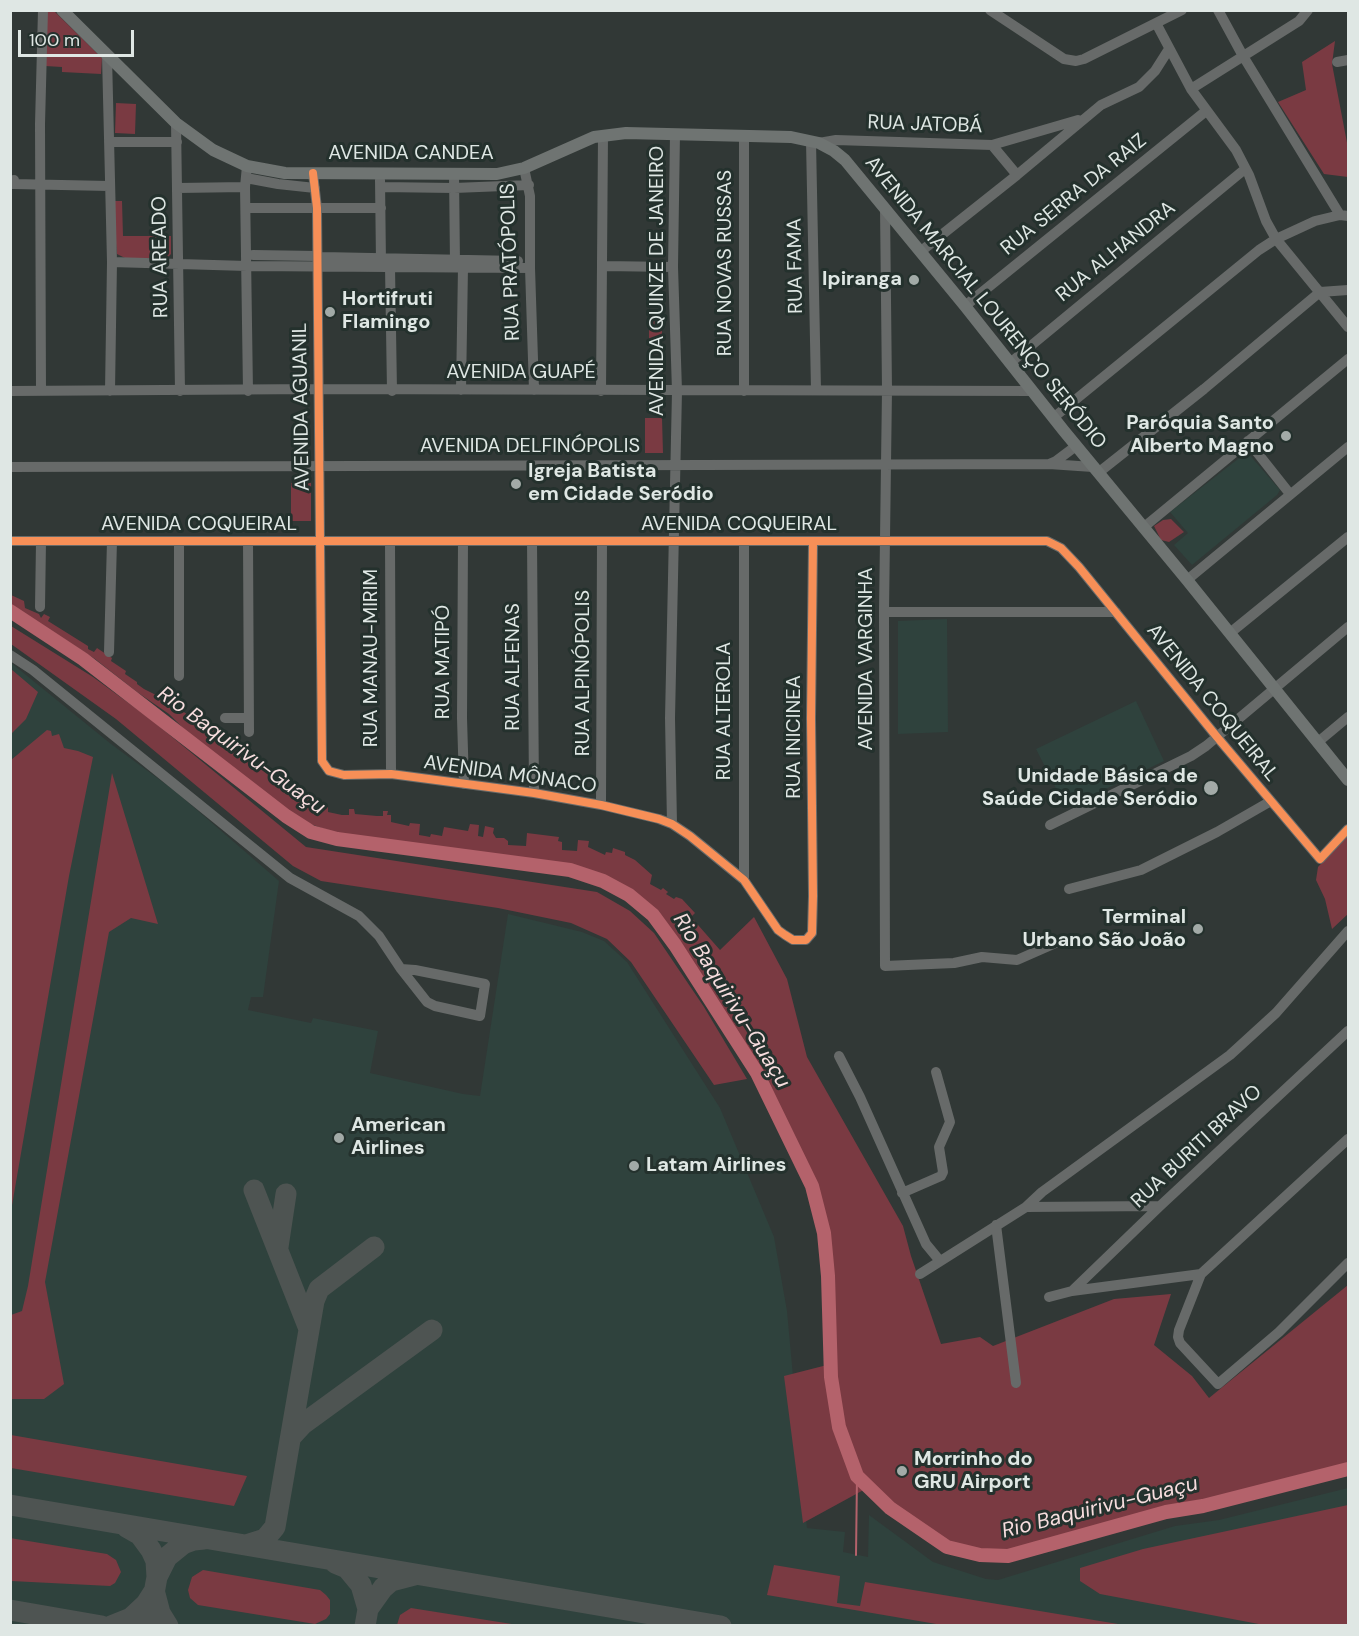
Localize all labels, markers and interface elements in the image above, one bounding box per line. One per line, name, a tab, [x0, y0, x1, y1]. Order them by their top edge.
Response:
scale bar	[21, 18, 136, 56]
text: 100 m	[29, 28, 80, 52]
street label: RUA JATOBÁ	[867, 111, 983, 139]
street label: RUA SERRA DA RAIZ	[996, 129, 1152, 261]
street label: AVENIDA CANDEA	[328, 142, 494, 166]
street label: AVENIDA QUINZE DE JANEIRO	[646, 146, 670, 416]
street label: AVENIDA MARCIAL LOURENÇO SERÓDIO	[859, 152, 1111, 454]
street label: RUA NOVAS RUSSAS	[714, 170, 738, 356]
street label: RUA PRATÓPOLIS	[496, 183, 526, 341]
street label: RUA AREADO	[148, 196, 174, 318]
street label: RUA ALHANDRA	[1052, 197, 1180, 307]
street label: RUA FAMA	[783, 218, 809, 314]
place label: Ipiranga	[822, 268, 902, 292]
marker: Ipiranga	[907, 273, 921, 287]
place label: Hortifruti Flamingo	[342, 288, 433, 335]
marker: Hortifruti Flamingo	[323, 305, 337, 319]
street label: AVENIDA AGUANIL	[289, 323, 315, 491]
street label: AVENIDA GUAPÉ	[446, 361, 596, 385]
place label: Paróquia Santo Alberto Magno	[1126, 412, 1274, 459]
marker: Paróquia Santo Alberto Magno	[1279, 429, 1293, 443]
street label: AVENIDA DELFINÓPOLIS	[420, 435, 640, 459]
place label: Igreja Batista em Cidade Seródio	[528, 460, 714, 507]
marker: Igreja Batista em Cidade Seródio	[509, 477, 523, 491]
street label: AVENIDA COQUEIRAL	[101, 513, 297, 537]
street label: AVENIDA COQUEIRAL	[641, 513, 837, 537]
street label: AVENIDA VARGINHA	[855, 567, 879, 751]
street label: RUA MANAU-MIRIM	[360, 569, 384, 747]
street label: RUA ALPINÓPOLIS	[572, 590, 596, 756]
street label: RUA ALFENAS	[502, 603, 526, 731]
street label: RUA MATIPÓ	[432, 605, 456, 719]
street label: AVENIDA COQUEIRAL	[1141, 619, 1283, 787]
street label: RUA ALTEROLA	[713, 642, 737, 780]
street label: RUA INICINEA	[783, 675, 807, 799]
water label: Rio Baquirivu-Guaçu	[152, 682, 330, 820]
street label: AVENIDA MÔNACO	[422, 751, 598, 799]
place label: Unidade Básica de Saúde Cidade Seródio	[982, 765, 1198, 812]
marker: Unidade Básica de Saúde Cidade Seródio	[1202, 779, 1220, 797]
place label: Terminal Urbano São João	[1022, 906, 1186, 953]
water label: Rio Baquirivu-Guaçu	[667, 909, 795, 1093]
marker: Terminal Urbano São João	[1191, 922, 1205, 936]
street label: RUA BURITI BRAVO	[1127, 1080, 1267, 1214]
place label: American Airlines	[351, 1114, 446, 1161]
marker: American Airlines	[332, 1131, 346, 1145]
place label: Latam Airlines	[646, 1154, 786, 1178]
marker: Latam Airlines	[627, 1159, 641, 1173]
place label: Morrinho do GRU Airport	[914, 1448, 1033, 1495]
marker: Morrinho do GRU Airport	[895, 1464, 909, 1478]
water label: Rio Baquirivu-Guaçu	[999, 1471, 1201, 1545]

